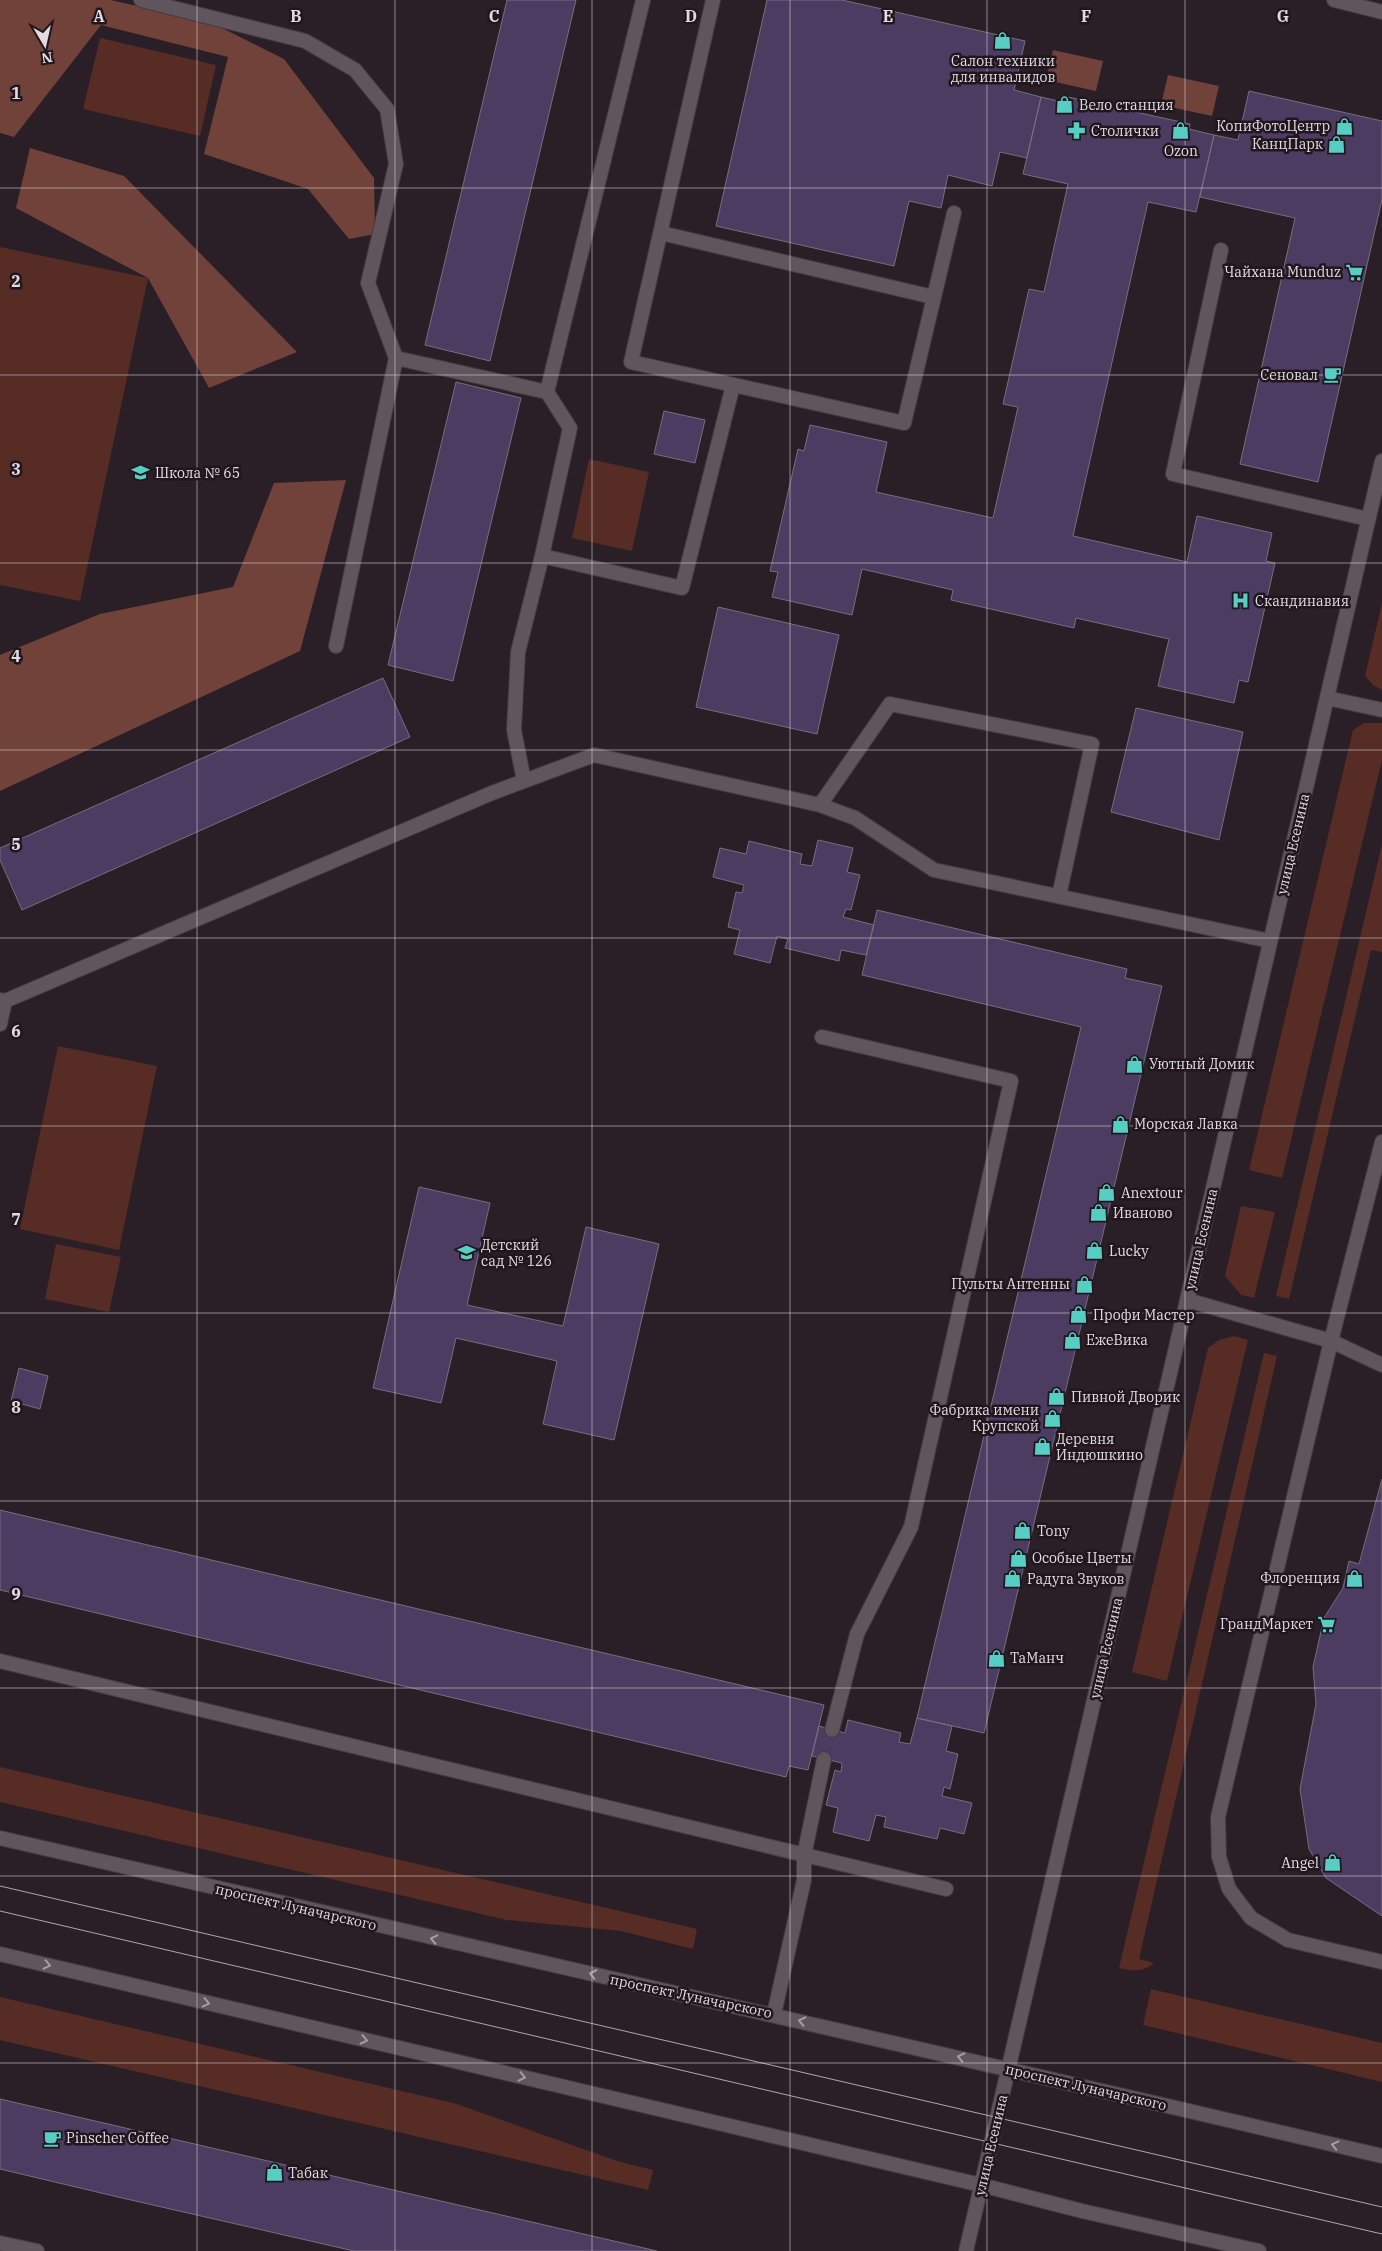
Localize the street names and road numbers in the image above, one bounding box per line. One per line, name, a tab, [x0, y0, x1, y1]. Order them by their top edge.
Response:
street label: улица Есенина	[1273, 791, 1313, 896]
street label: улица Есенина	[1181, 1186, 1221, 1291]
street label: улица Есенина	[1086, 1595, 1126, 1700]
street label: проспект Луначарского	[214, 1880, 379, 1934]
street label: проспект Луначарского	[608, 1970, 774, 2022]
street label: проспект Луначарского	[1004, 2060, 1169, 2114]
street label: улица Есенина	[971, 2092, 1011, 2197]

